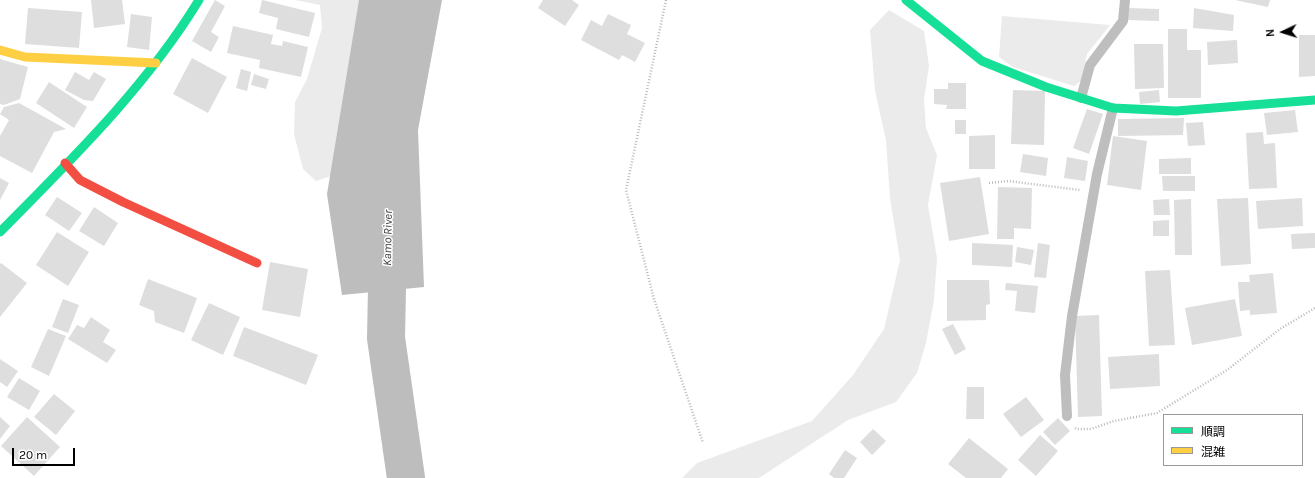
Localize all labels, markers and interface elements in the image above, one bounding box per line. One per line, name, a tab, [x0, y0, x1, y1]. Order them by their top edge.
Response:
north arrow	[1263, 12, 1303, 52]
text: N	[1264, 28, 1277, 37]
water label: Kamo River	[380, 210, 396, 266]
legend	[1163, 414, 1303, 466]
text: 順調	[1201, 425, 1225, 439]
scale bar	[14, 440, 77, 466]
text: 混雑	[1201, 445, 1225, 459]
text: 20 m	[19, 448, 47, 462]

